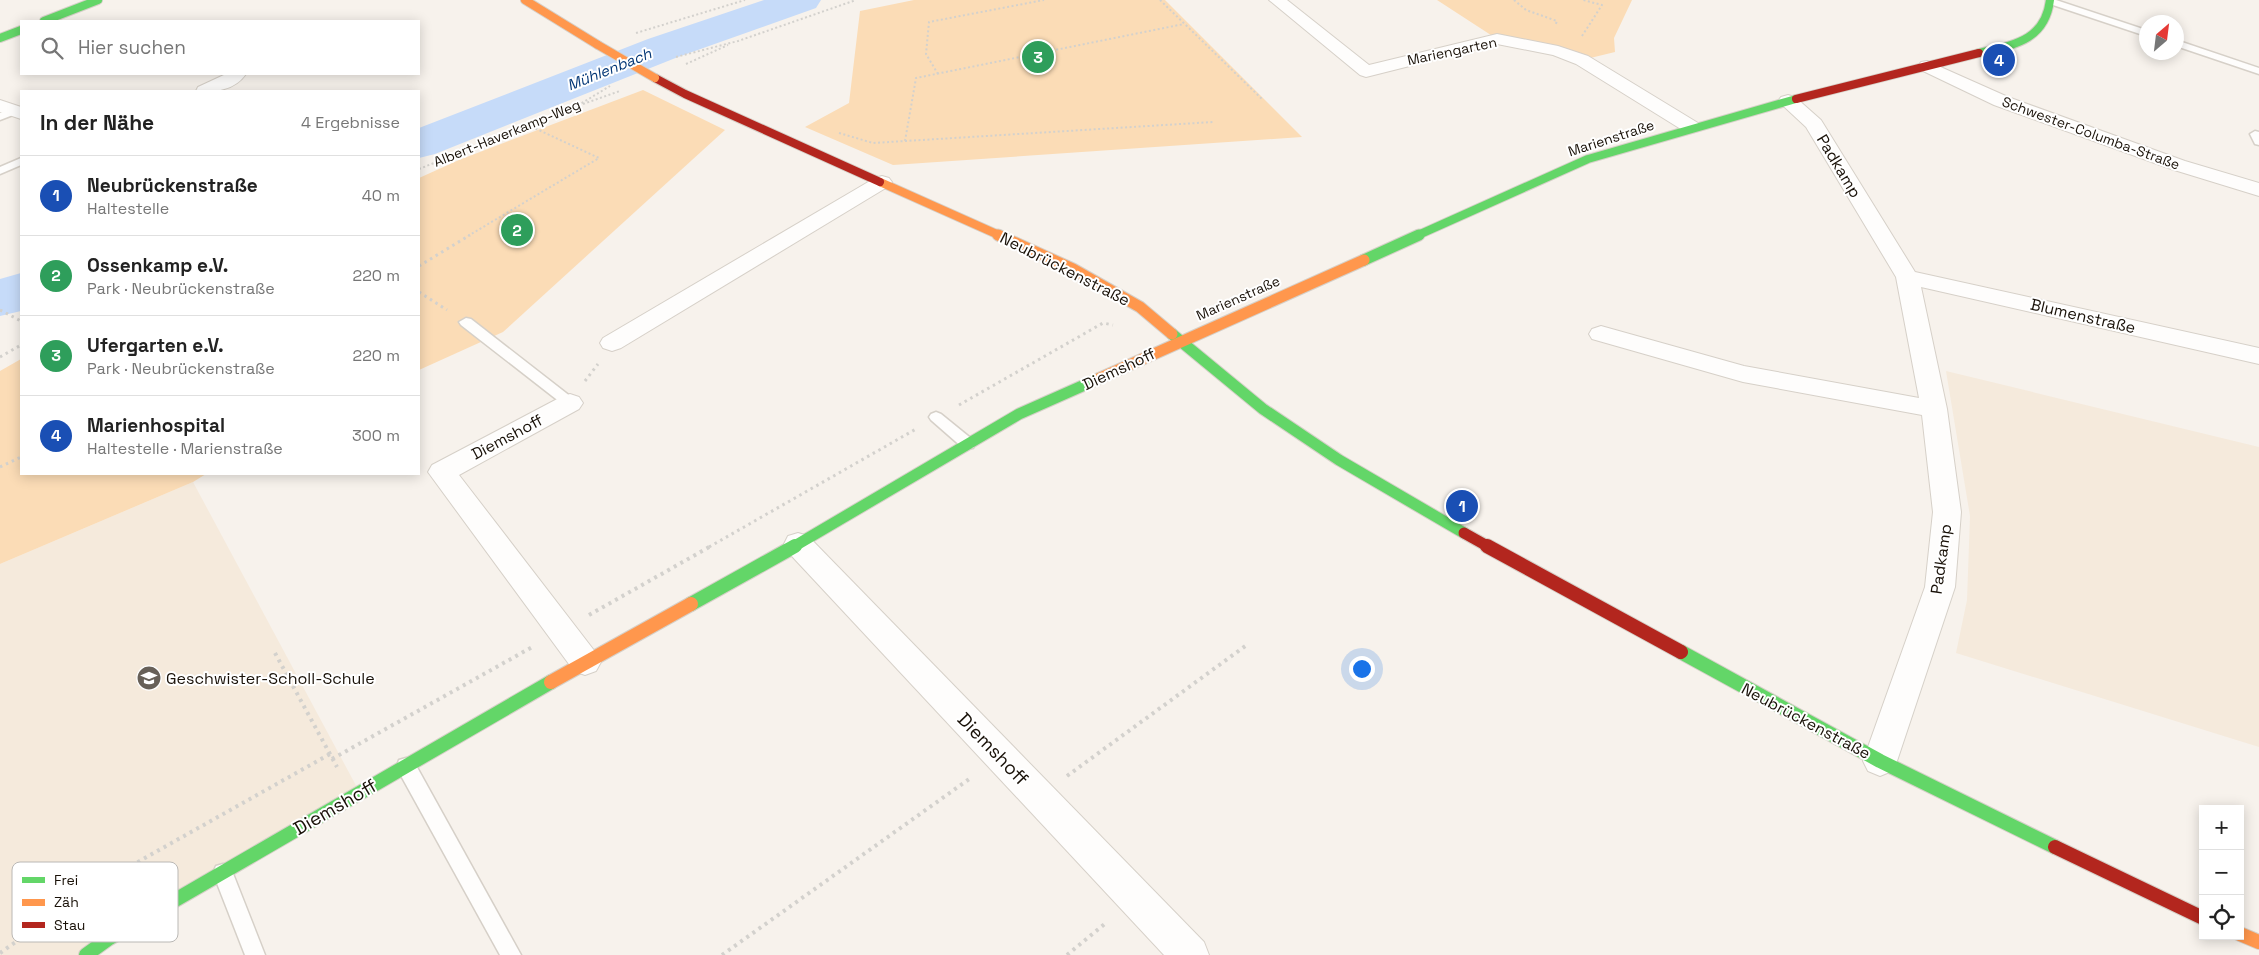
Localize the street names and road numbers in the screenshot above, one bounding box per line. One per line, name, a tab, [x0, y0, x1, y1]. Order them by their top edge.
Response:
street label: Mariengarten	[1406, 33, 1498, 69]
street label: Schwester-Columba-Straße	[2000, 92, 2182, 174]
street label: Albert-Haverkamp-Weg	[431, 95, 583, 171]
street label: Marienstraße	[1566, 116, 1656, 160]
street label: Padkamp	[1812, 130, 1866, 202]
street label: Neubrückenstraße	[996, 227, 1134, 311]
street label: Marienstraße	[1193, 272, 1283, 324]
street label: Blumenstraße	[2028, 294, 2138, 338]
street label: Diemshoff	[1079, 343, 1159, 395]
street label: Diemshoff	[468, 409, 546, 465]
street label: Padkamp	[1926, 523, 1956, 595]
street label: Neubrückenstraße	[1738, 678, 1874, 764]
street label: Diemshoff	[952, 707, 1034, 791]
street label: Diemshoff	[289, 773, 381, 841]

